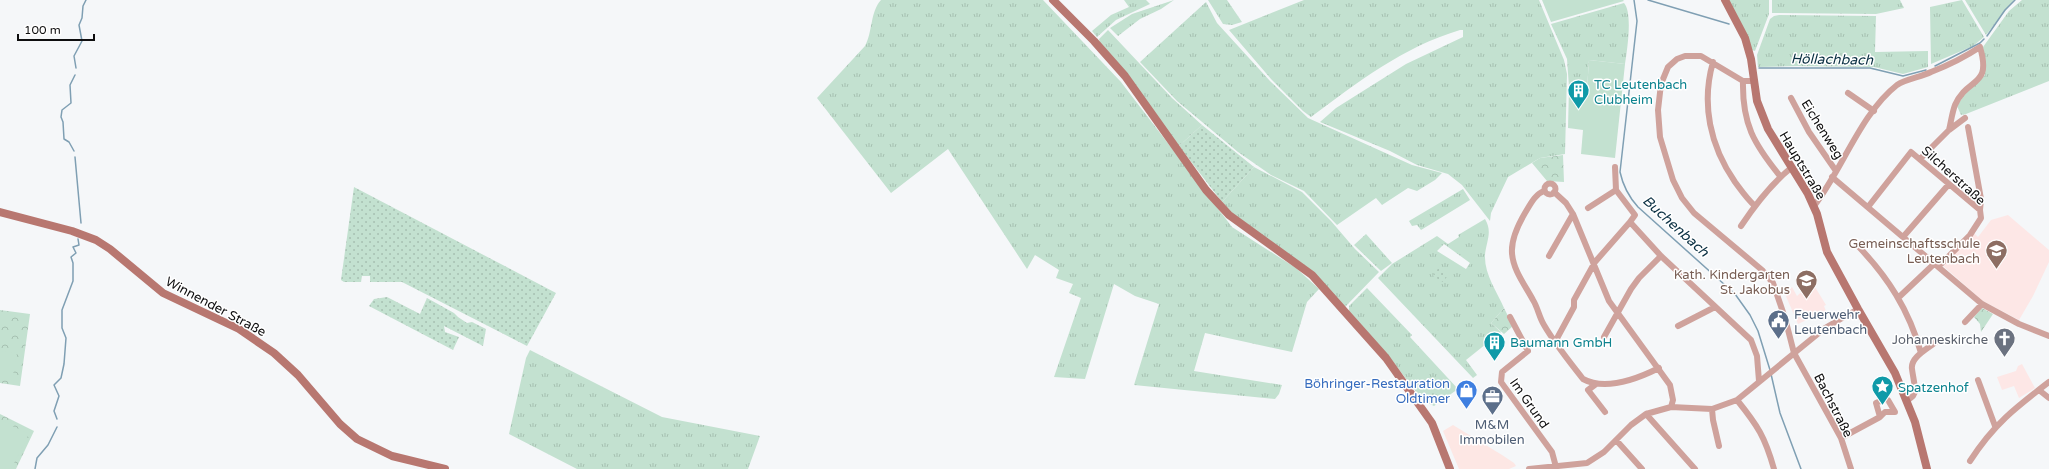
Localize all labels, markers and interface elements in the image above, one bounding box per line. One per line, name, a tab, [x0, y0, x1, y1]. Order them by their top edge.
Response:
scale bar	[18, 16, 94, 42]
text: 100 m	[24, 23, 61, 37]
water label: Höllachbach	[1791, 50, 1874, 69]
place label: TC Leutenbach Clubheim	[1594, 77, 1687, 108]
building icon: TC Leutenbach Clubheim	[1566, 78, 1592, 111]
street label: Eichenweg	[1798, 97, 1847, 162]
street label: Hauptstraße	[1776, 128, 1829, 203]
street label: Silcherstraße	[1918, 143, 1989, 209]
water label: Buchenbach	[1639, 192, 1713, 261]
place label: Gemeinschaftsschule Leutenbach	[1849, 236, 1980, 267]
school or university icon: Gemeinschaftsschule Leutenbach	[1983, 237, 2009, 270]
place label: Kath. Kindergarten St. Jakobus	[1674, 267, 1790, 298]
school or university icon: Kath. Kindergarten St. Jakobus	[1793, 268, 1819, 301]
street label: Winnender Straße	[163, 274, 269, 340]
place label: Feuerwehr Leutenbach	[1794, 307, 1867, 338]
public building icon: Feuerwehr Leutenbach	[1765, 308, 1791, 341]
church icon: Johanneskirche	[1991, 326, 2017, 359]
building icon: Baumann GmbH	[1481, 329, 1507, 362]
place label: Johanneskirche	[1892, 332, 1988, 348]
place label: Baumann GmbH	[1510, 335, 1612, 351]
street label: Bachstraße	[1810, 371, 1856, 440]
place icon: Spatzenhof	[1870, 374, 1896, 407]
street label: Im Grund	[1506, 375, 1552, 432]
place label: Böhringer-Restauration Oldtimer	[1304, 376, 1450, 407]
shop icon: Böhringer-Restauration Oldtimer	[1453, 377, 1479, 410]
place label: Spatzenhof	[1898, 380, 1969, 396]
office icon: M&M Immobilen	[1479, 383, 1505, 416]
place label: M&M Immobilen	[1459, 417, 1525, 448]

